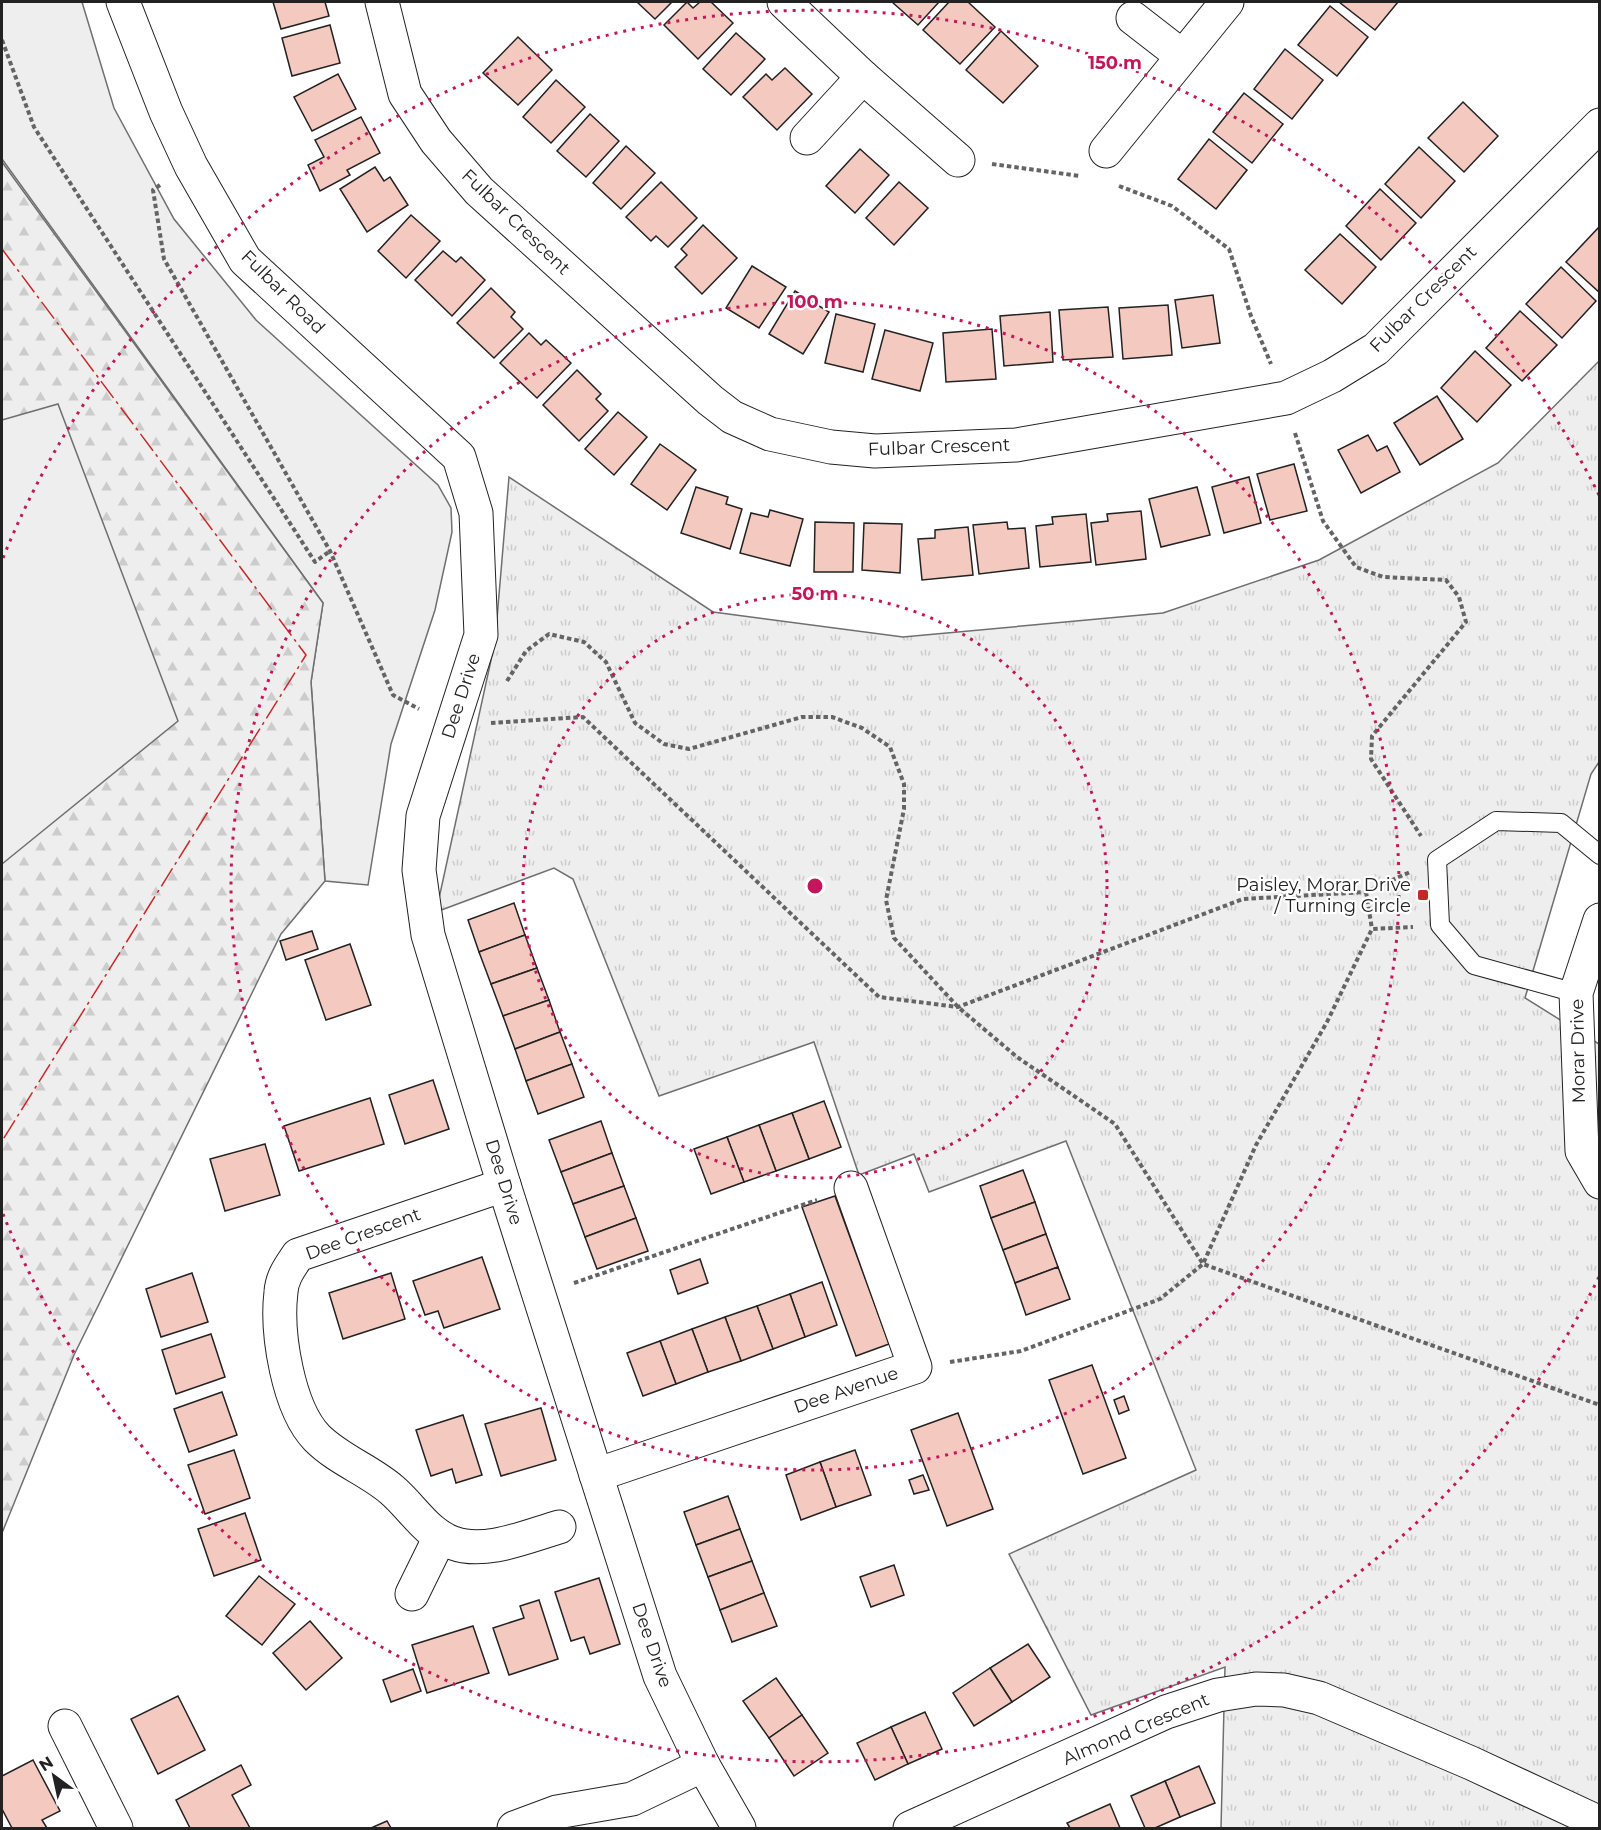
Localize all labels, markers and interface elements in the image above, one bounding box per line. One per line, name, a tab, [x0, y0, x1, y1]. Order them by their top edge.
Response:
text: 150 m	[1088, 52, 1142, 74]
street label: Fulbar Crescent	[457, 165, 575, 279]
street label: Fulbar Crescent	[1365, 241, 1481, 357]
street label: Fulbar Road	[236, 245, 330, 339]
text: 100 m	[787, 291, 843, 313]
street label: Fulbar Crescent	[867, 434, 1011, 460]
text: 50 m	[792, 583, 838, 605]
street label: Dee Drive	[437, 650, 485, 741]
place label: Paisley, Morar Drive / Turning Circle	[1236, 874, 1411, 917]
centre of rings	[805, 876, 825, 896]
marker: Paisley, Morar Drive / Turning Circle	[1416, 888, 1430, 902]
street label: Morar Drive	[1566, 998, 1590, 1104]
street label: Dee Drive	[481, 1136, 527, 1228]
street label: Dee Crescent	[302, 1203, 424, 1265]
street label: Dee Avenue	[791, 1362, 901, 1418]
street label: Dee Drive	[627, 1600, 677, 1691]
street label: Almond Crescent	[1059, 1688, 1213, 1770]
north arrow	[24, 1746, 84, 1806]
text: N	[36, 1752, 57, 1775]

